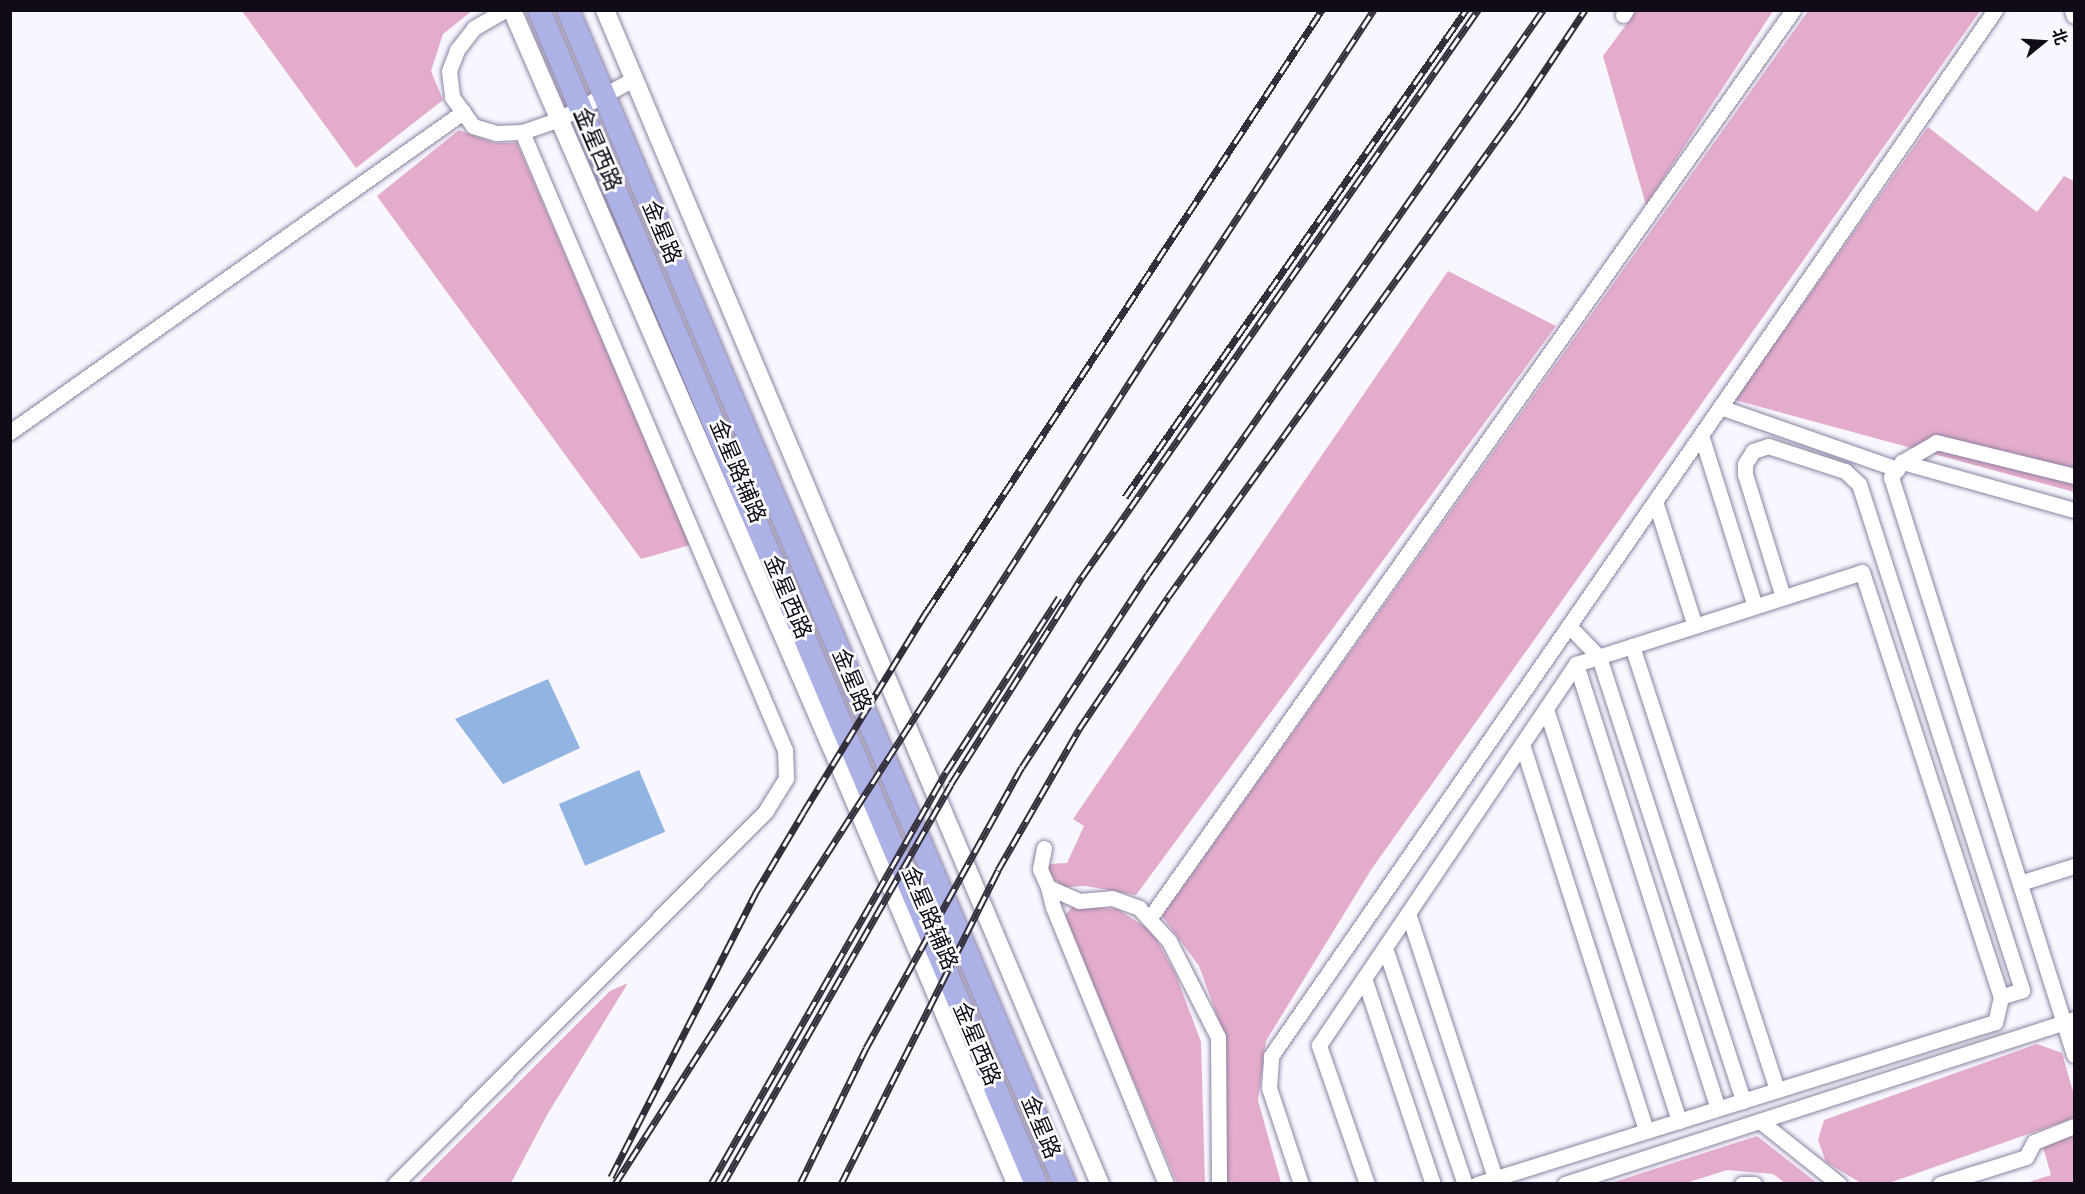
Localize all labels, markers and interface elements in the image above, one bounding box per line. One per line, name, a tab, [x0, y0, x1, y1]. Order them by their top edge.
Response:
north arrow	[2013, 12, 2073, 72]
text: 北	[2048, 26, 2072, 47]
street label: 金星西路	[569, 103, 627, 195]
street label: 金星路	[637, 196, 687, 268]
street label: 金星路辅路	[704, 415, 772, 527]
street label: 金星西路	[759, 551, 817, 643]
street label: 金星路	[827, 644, 877, 716]
street label: 金星路辅路	[896, 862, 964, 974]
street label: 金星西路	[948, 998, 1006, 1090]
street label: 金星路	[1016, 1091, 1066, 1163]

